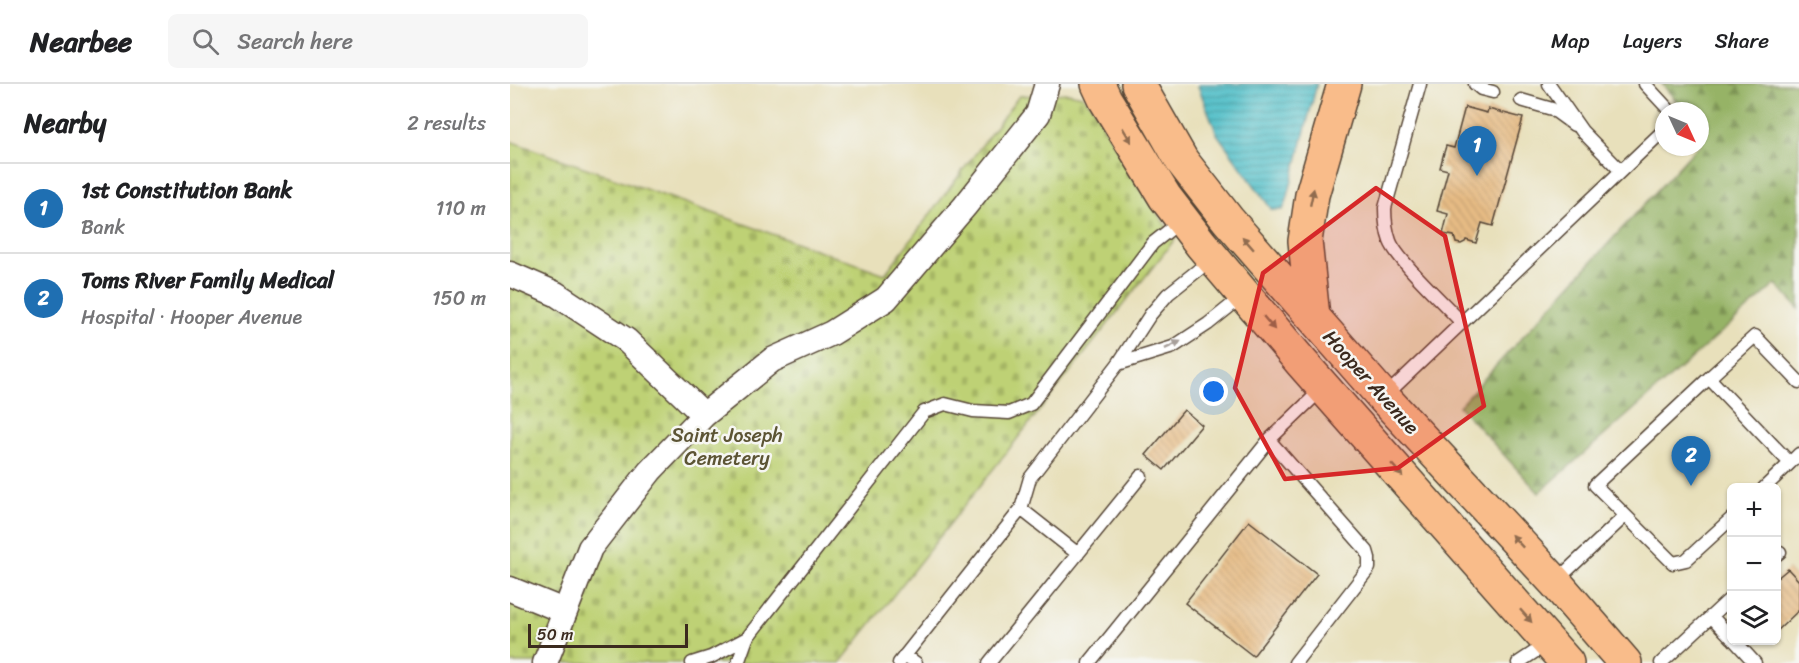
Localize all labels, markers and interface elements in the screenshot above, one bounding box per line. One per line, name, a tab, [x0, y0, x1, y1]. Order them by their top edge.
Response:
search box	[168, 14, 588, 68]
text: Nearbee	[30, 17, 132, 66]
text: Search here	[237, 22, 353, 61]
text: Map	[1551, 22, 1590, 60]
text: Layers	[1623, 22, 1682, 60]
text: Share	[1715, 22, 1769, 60]
icon: search	[189, 25, 222, 58]
text: Nearby	[24, 100, 106, 146]
north arrow	[1655, 102, 1709, 156]
text: 2 results	[407, 106, 486, 141]
pin: 1	[1458, 126, 1496, 176]
one-way arrow	[1121, 127, 1132, 143]
text: 1st Constitution Bank	[81, 171, 292, 210]
one-way arrow	[1308, 187, 1317, 206]
text: 1	[39, 191, 48, 226]
text: 110 m	[436, 191, 486, 226]
text: Bank	[81, 210, 125, 245]
one-way arrow	[1242, 236, 1255, 251]
text: Toms River Family Medical	[81, 261, 334, 300]
text: 2	[38, 281, 49, 316]
text: 150 m	[432, 281, 486, 316]
text: Hospital · Hooper Avenue	[81, 300, 302, 335]
one-way arrow	[1262, 315, 1275, 331]
street label: Hooper Avenue	[1314, 321, 1428, 443]
one-way arrow	[1165, 340, 1182, 350]
your location	[1199, 377, 1228, 406]
park label: Saint Joseph Cemetery	[671, 418, 783, 476]
pin: 2	[1672, 436, 1710, 486]
one-way arrow	[1390, 462, 1403, 477]
map controls	[1727, 483, 1781, 645]
button: +	[1727, 483, 1781, 537]
one-way arrow	[1510, 534, 1524, 548]
button: −	[1727, 537, 1781, 591]
button: layers	[1727, 591, 1781, 645]
one-way arrow	[1519, 608, 1532, 623]
text: 50 m	[537, 620, 573, 649]
scale bar	[528, 621, 688, 648]

